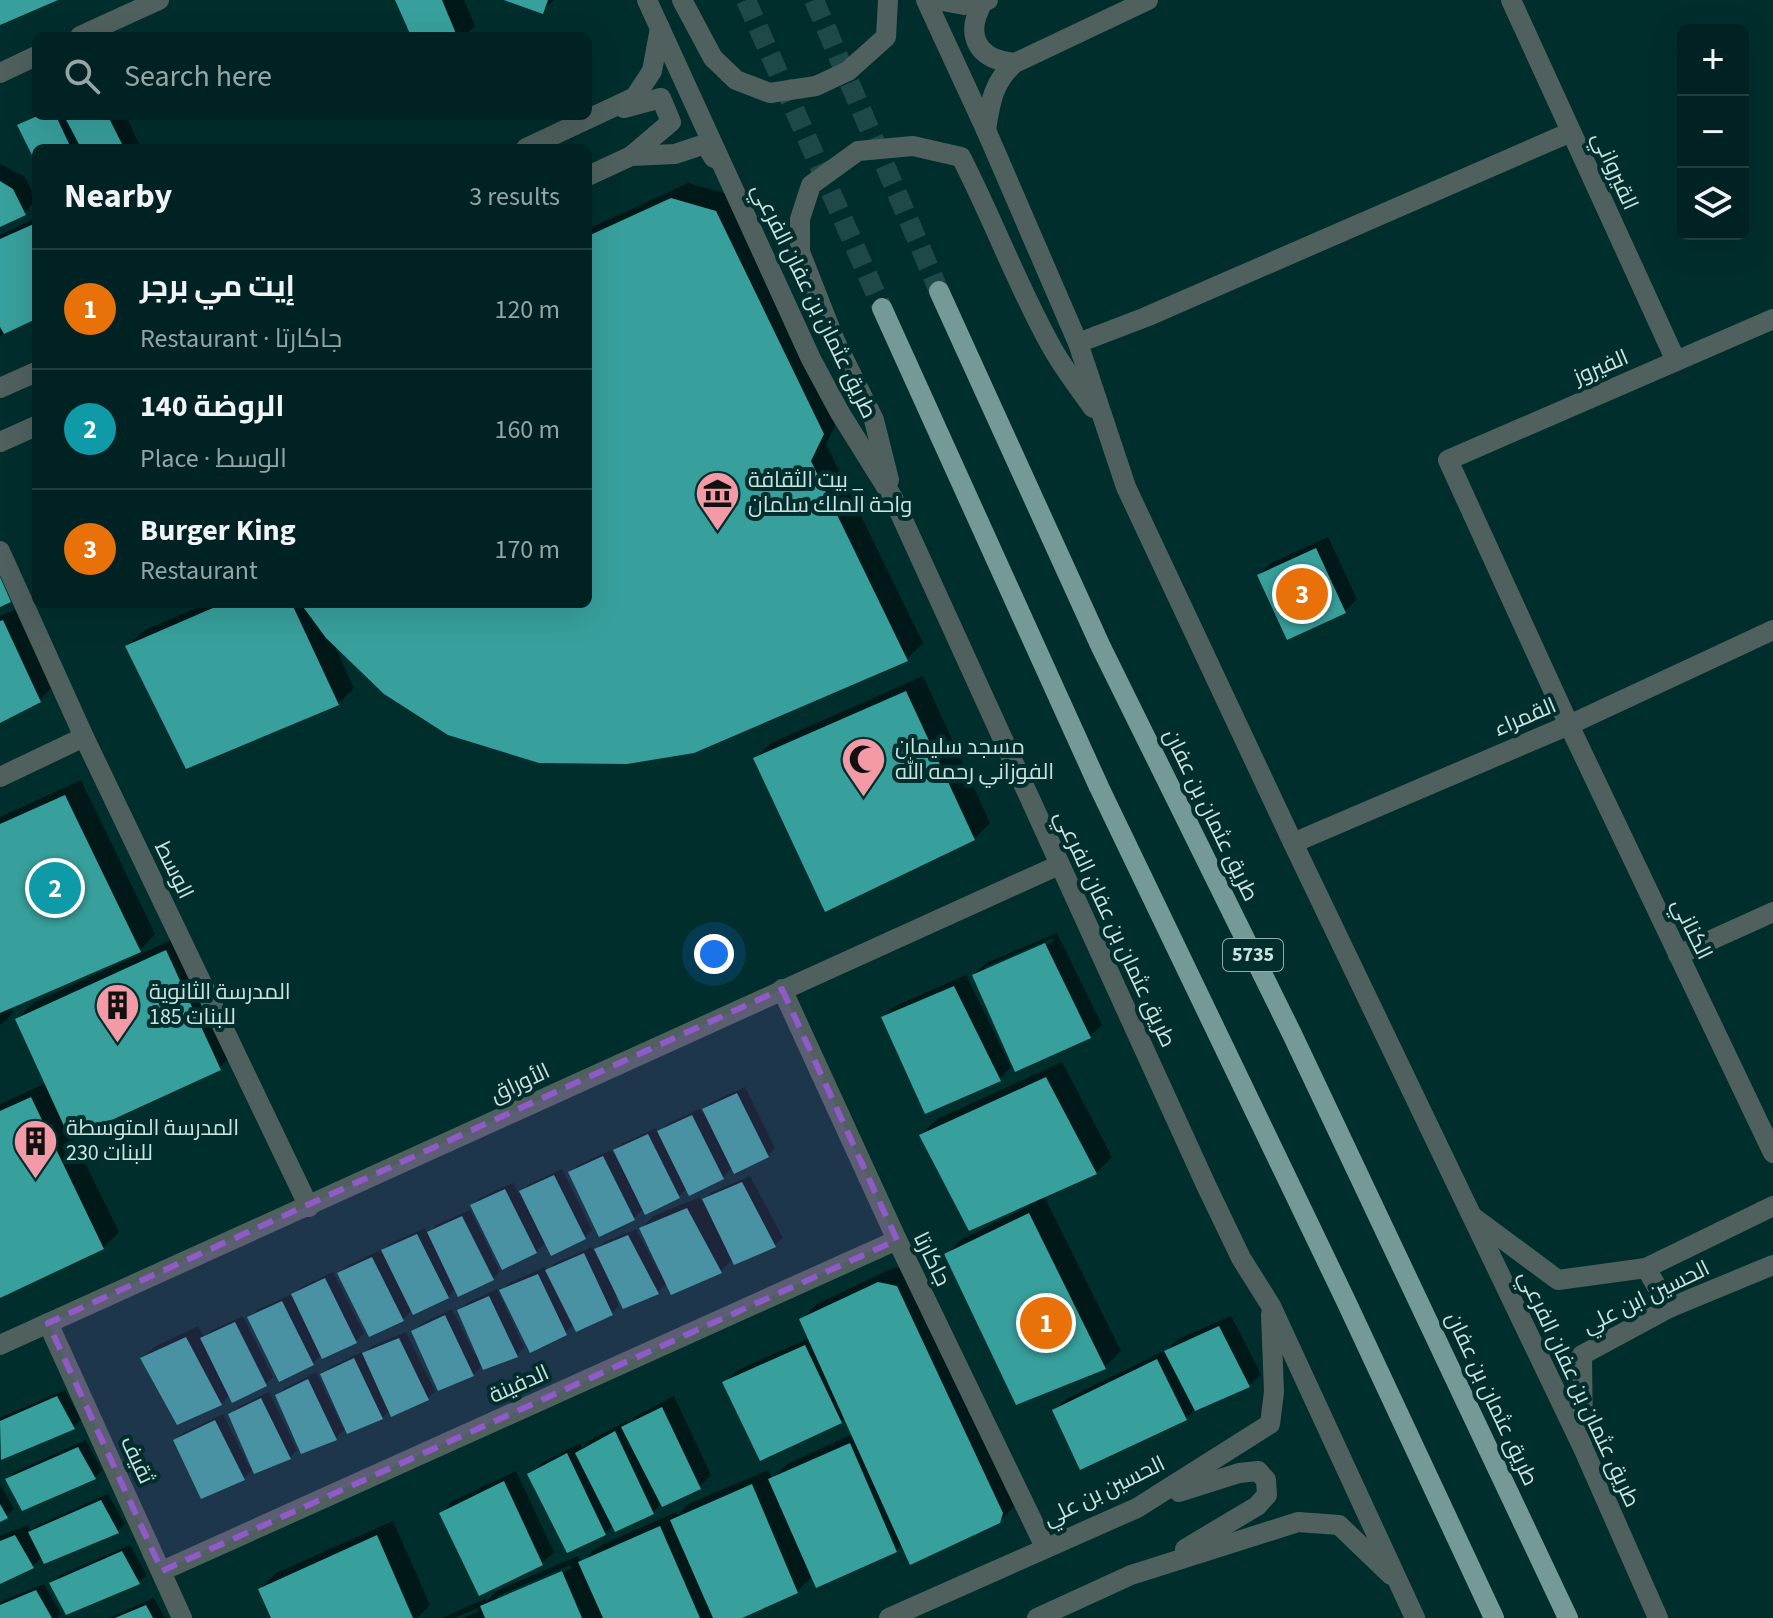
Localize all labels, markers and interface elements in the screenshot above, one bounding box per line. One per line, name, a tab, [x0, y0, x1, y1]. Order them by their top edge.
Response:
map controls	[1677, 24, 1749, 240]
button: +	[1677, 24, 1749, 96]
search box	[32, 32, 592, 120]
icon: search	[60, 54, 104, 98]
text: Search here	[124, 55, 272, 98]
button: −	[1677, 96, 1749, 168]
street label: القيرواني	[1584, 127, 1646, 215]
button: layers	[1677, 168, 1749, 240]
text: Nearby	[64, 172, 172, 221]
text: 3 results	[469, 178, 560, 215]
street label: طريق عثمان بن عفان الفرعي	[743, 178, 885, 424]
text: إيت مي برجر	[140, 265, 295, 308]
text: 1	[83, 291, 97, 328]
text: 120 m	[494, 291, 560, 328]
text: Restaurant · جاكارتا	[140, 320, 342, 357]
street label: الفيروز	[1567, 341, 1633, 394]
text: الروضة 140	[140, 385, 285, 428]
text: 2	[83, 411, 97, 448]
text: 160 m	[494, 411, 560, 448]
text: Place · الوسط	[140, 440, 287, 477]
place label: بيت الثقافة _ واحة الملك سلمان	[748, 464, 912, 521]
museum icon: بيت الثقافة _ واحة الملك سلمان	[693, 469, 741, 532]
text: Burger King	[140, 509, 296, 552]
text: 3	[83, 531, 97, 568]
text: 170 m	[494, 531, 560, 568]
text: Restaurant	[140, 552, 258, 589]
pin: 3	[1276, 564, 1328, 624]
street label: القمراء	[1489, 689, 1561, 745]
street label: طريق عثمان بن عفان	[1155, 723, 1267, 907]
place label: مسجد سليمان الفوزاني رحمه الله	[895, 731, 1054, 788]
mosque icon: مسجد سليمان الفوزاني رحمه الله	[840, 736, 888, 799]
street label: طريق عثمان بن عفان الفرعي	[1046, 805, 1184, 1053]
street label: الوسط	[146, 836, 202, 904]
pin: 2	[29, 858, 81, 918]
street label: الكناني	[1663, 893, 1721, 965]
your location	[694, 934, 734, 974]
road number: 5735	[1223, 939, 1283, 971]
place label: المدرسة الثانوية 185 للبنات	[149, 976, 291, 1033]
building icon: المدرسة الثانوية 185 للبنات	[94, 981, 142, 1044]
street label: الأوراق	[485, 1055, 555, 1111]
place label: المدرسة المتوسطة 230 للبنات	[66, 1112, 239, 1169]
building icon: المدرسة المتوسطة 230 للبنات	[11, 1117, 59, 1180]
street label: جاكارتا	[905, 1226, 959, 1292]
street label: الحسين ابن علي	[1577, 1252, 1715, 1342]
street label: طريق عثمان بن عفان الفرعي	[1510, 1265, 1648, 1513]
pin: 1	[1020, 1293, 1072, 1353]
street label: طريق عثمان بن عفان	[1438, 1307, 1546, 1491]
street label: الدفينة	[484, 1357, 554, 1411]
street label: ثقيف	[112, 1431, 162, 1489]
street label: الحسين بن علي	[1038, 1448, 1170, 1534]

